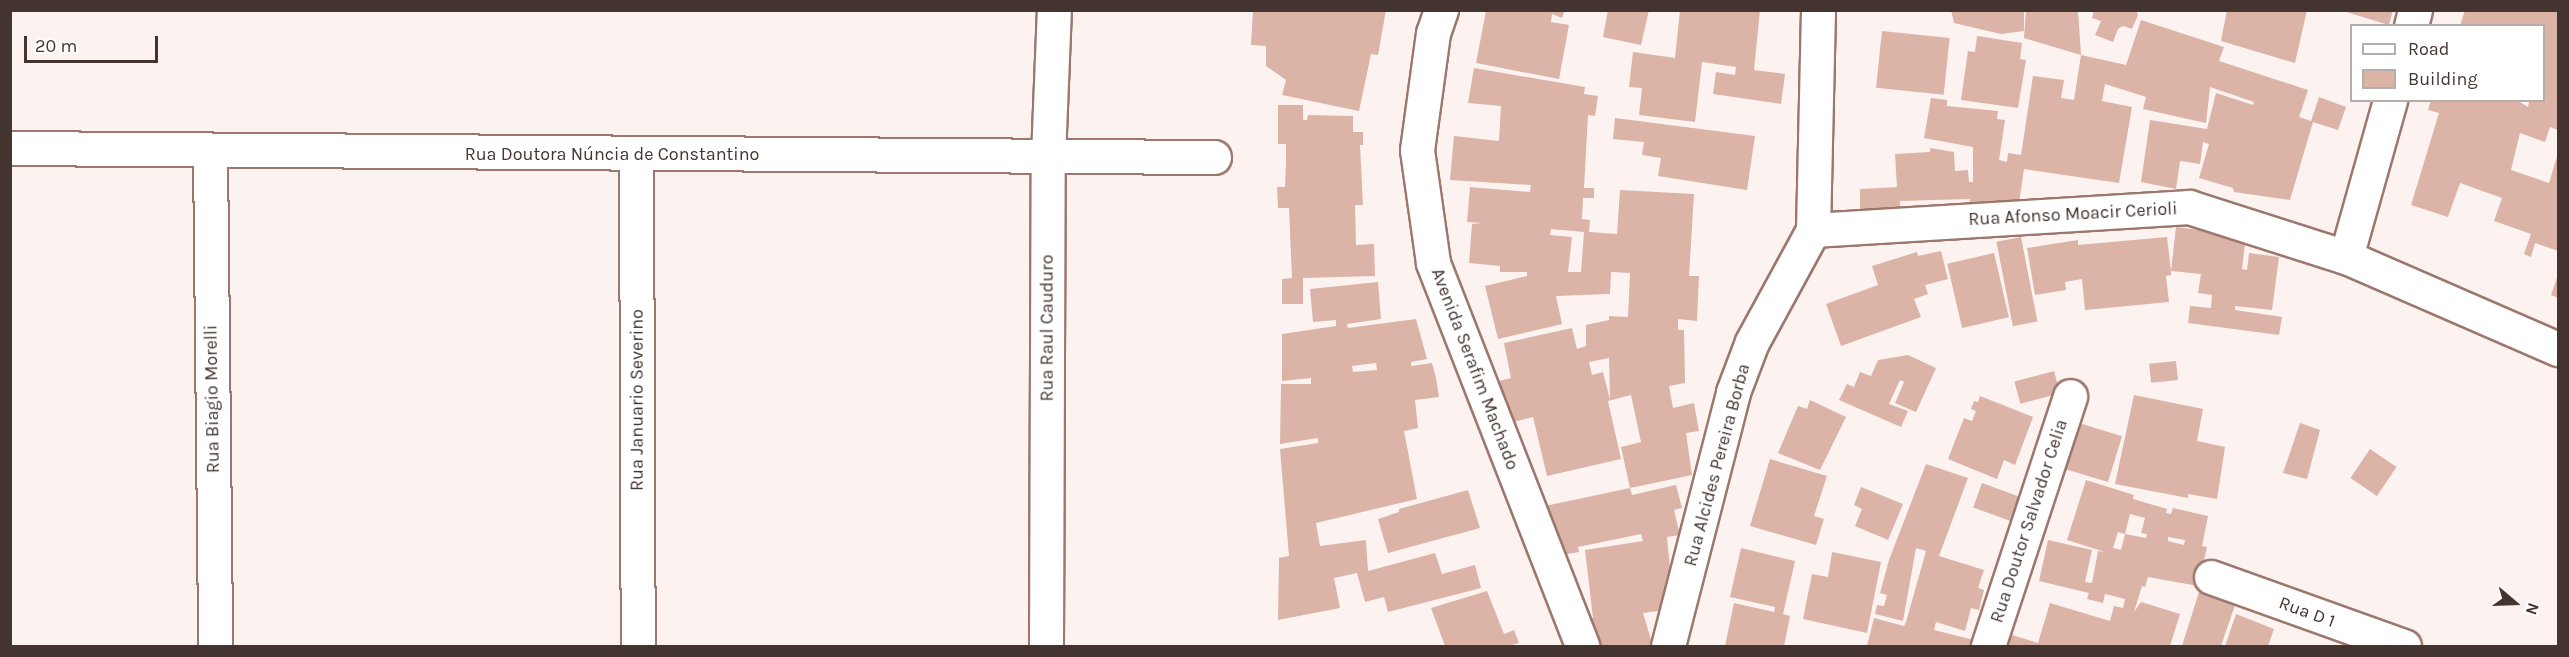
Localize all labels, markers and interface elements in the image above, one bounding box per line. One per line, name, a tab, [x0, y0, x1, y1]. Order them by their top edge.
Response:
scale bar	[27, 24, 160, 62]
legend	[2350, 24, 2545, 102]
text: 20 m	[35, 35, 77, 57]
text: Road	[2408, 38, 2449, 60]
text: Building	[2408, 68, 2478, 90]
street label: Rua Doutora Núncia de Constantino	[465, 143, 759, 165]
street label: Rua Afonso Moacir Cerioli	[1968, 198, 2178, 230]
street label: Rua Raul Cauduro	[1036, 254, 1058, 402]
street label: Avenida Serafim Machado	[1427, 265, 1523, 473]
street label: Rua Januario Severino	[626, 309, 648, 491]
street label: Rua Biagio Morelli	[200, 325, 224, 473]
street label: Rua Alcides Pereira Borba	[1680, 361, 1754, 569]
street label: Rua Doutor Salvador Celia	[1986, 416, 2072, 626]
north arrow	[2485, 573, 2545, 633]
street label: Rua D 1	[2276, 592, 2338, 632]
text: N	[2522, 600, 2543, 618]

